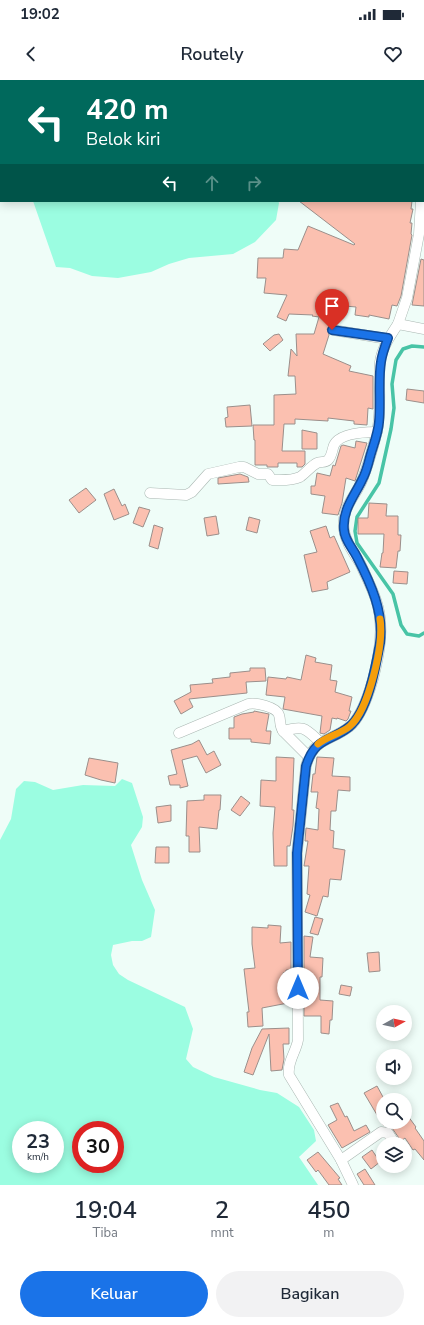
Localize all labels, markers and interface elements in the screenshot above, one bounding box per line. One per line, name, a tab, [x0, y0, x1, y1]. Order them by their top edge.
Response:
text: 19:02	[20, 4, 60, 24]
text: Routely	[180, 42, 244, 66]
icon: back	[20, 43, 42, 65]
icon: heart	[382, 43, 404, 65]
text: 420 m	[86, 91, 169, 129]
icon: left	[20, 96, 72, 148]
text: Belok kiri	[86, 127, 160, 151]
icon: left	[159, 172, 181, 194]
icon: ahead	[201, 172, 223, 194]
icon: right	[243, 172, 265, 194]
pin	[315, 289, 349, 330]
icon: arrive	[321, 295, 343, 317]
position arrow	[277, 967, 319, 1009]
north arrow	[376, 1005, 412, 1041]
map controls	[376, 1005, 412, 1173]
button: sound	[376, 1049, 412, 1085]
button: search	[376, 1093, 412, 1129]
speed limit sign: 30	[72, 1121, 124, 1173]
text: 23	[26, 1128, 50, 1155]
button: layers	[376, 1137, 412, 1173]
text: km/h	[27, 1150, 49, 1164]
text: 19:04	[74, 1194, 137, 1226]
text: 2	[215, 1194, 229, 1226]
text: 450	[307, 1194, 350, 1226]
text: Tiba	[93, 1224, 118, 1242]
text: mnt	[211, 1224, 234, 1242]
text: m	[323, 1224, 334, 1242]
button: Keluar	[20, 1271, 208, 1317]
button: Bagikan	[216, 1271, 404, 1317]

